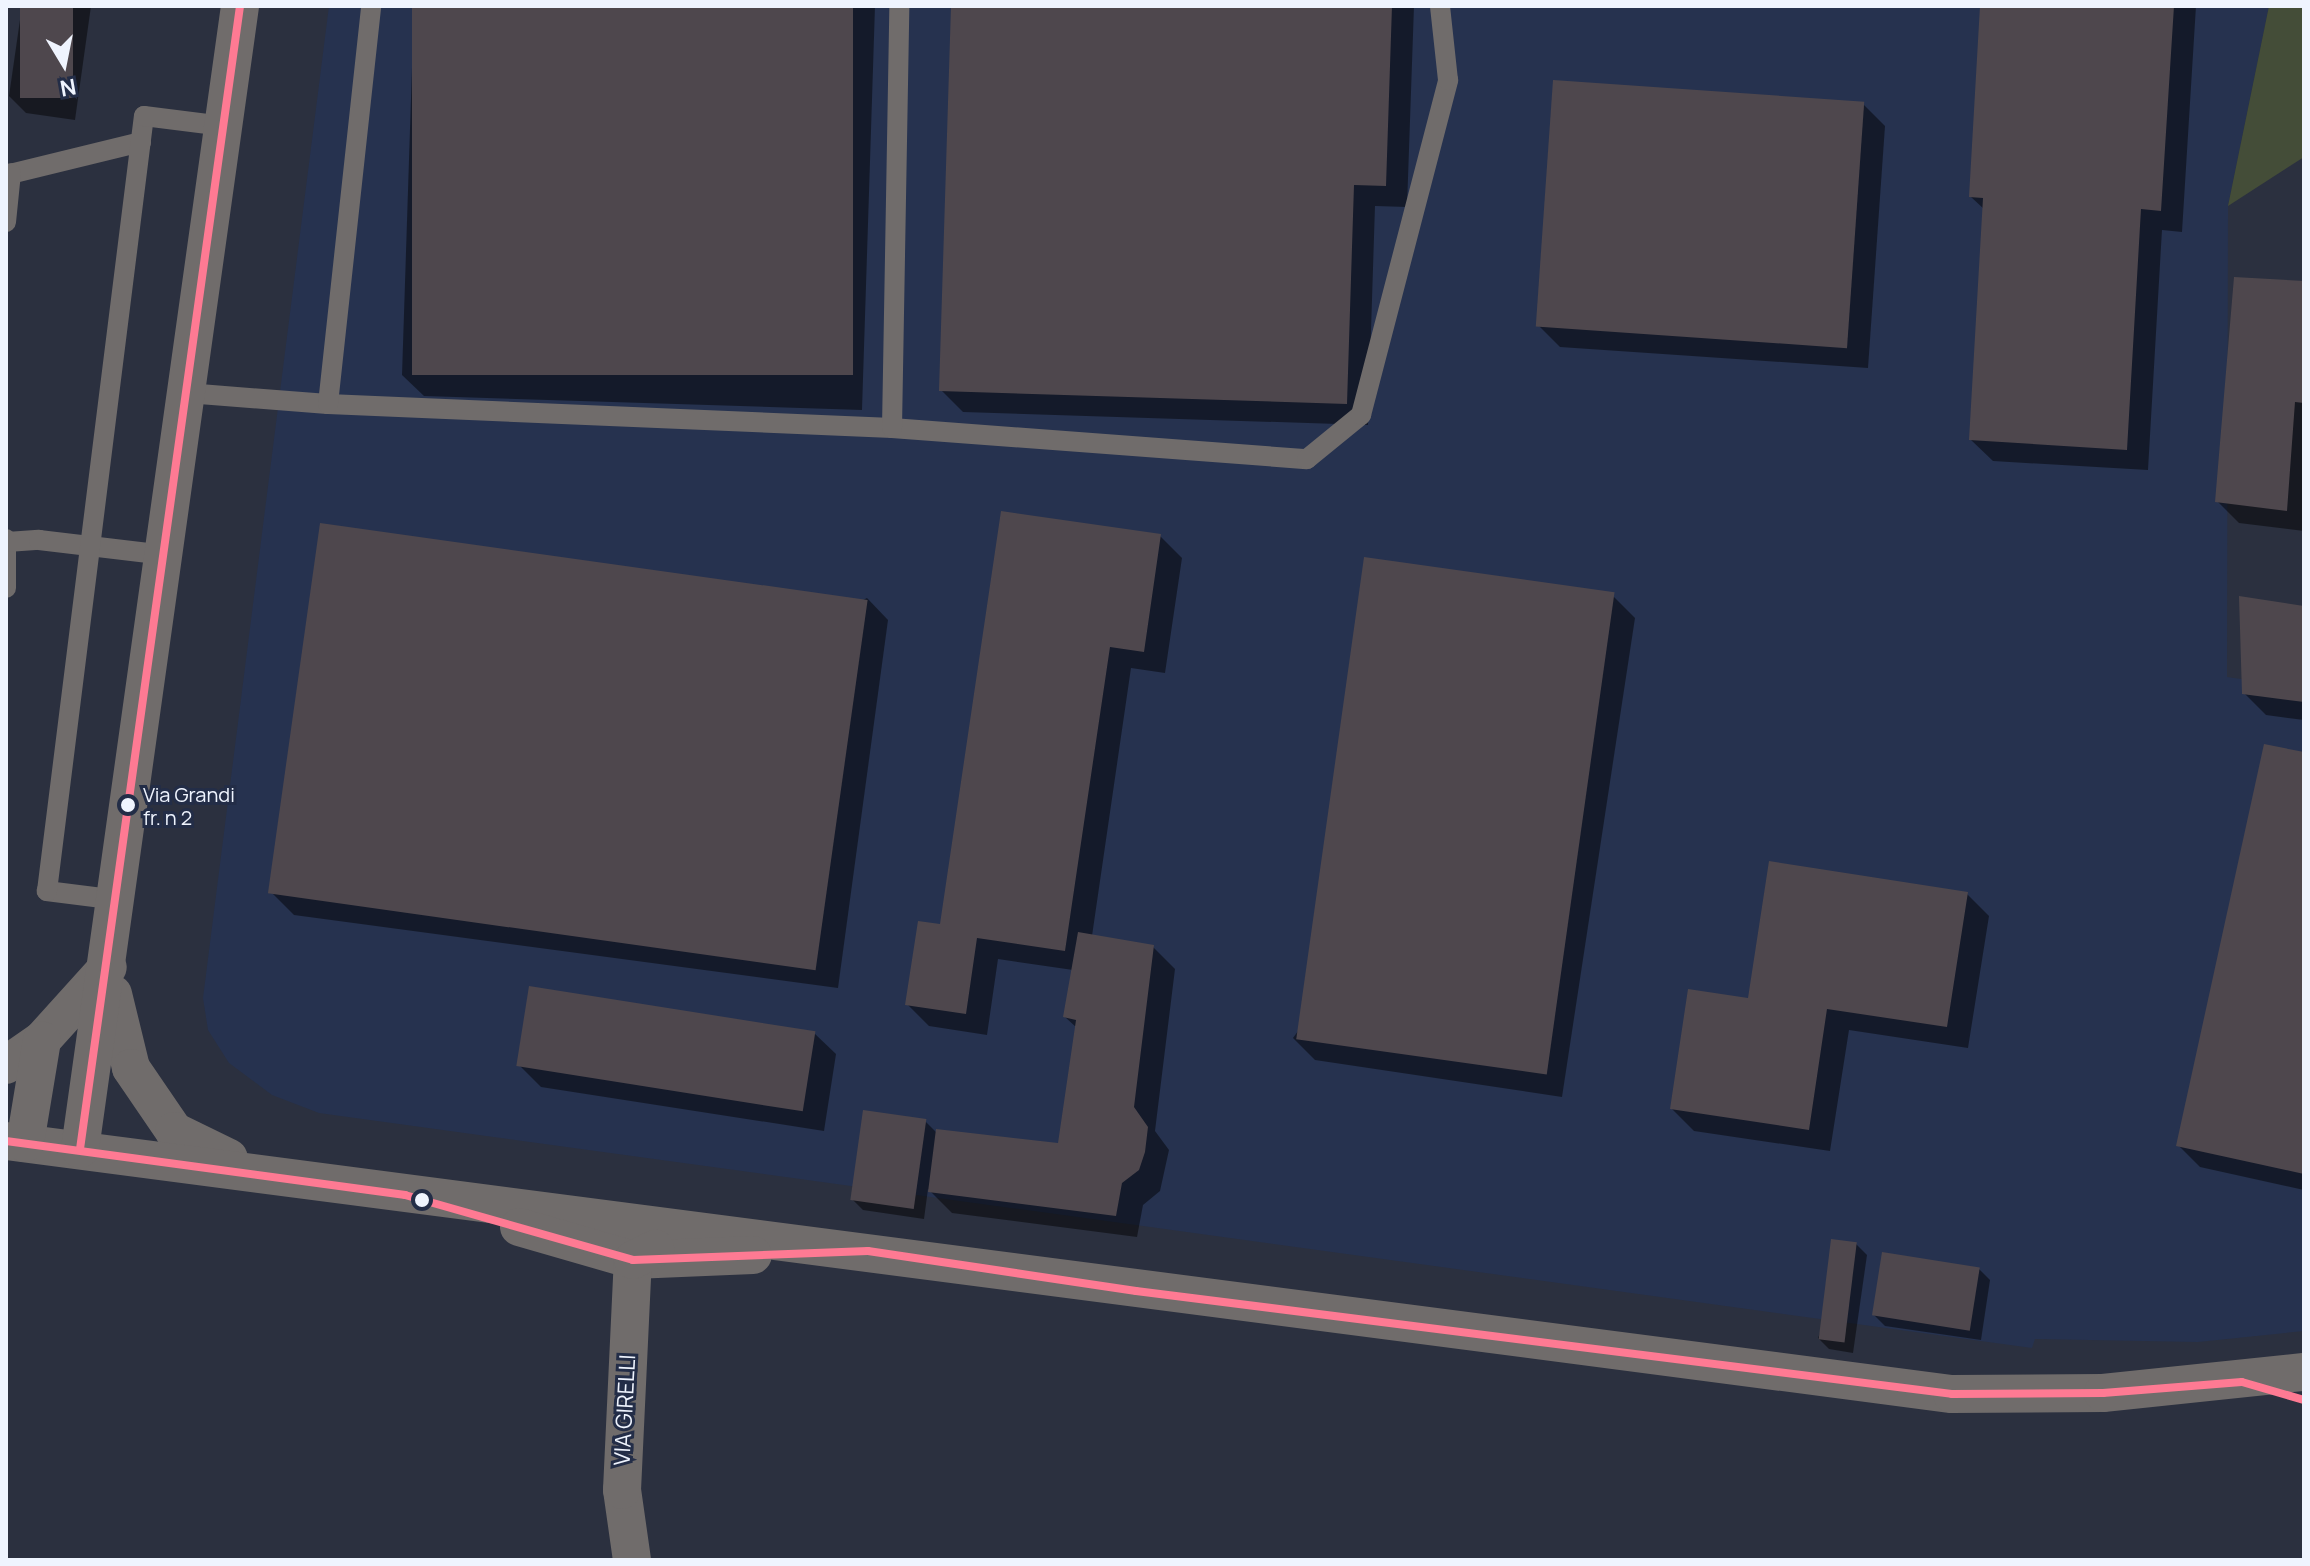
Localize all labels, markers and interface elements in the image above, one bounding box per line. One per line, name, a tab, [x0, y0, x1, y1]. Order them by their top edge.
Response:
north arrow	[24, 24, 104, 104]
text: N	[58, 71, 79, 104]
place label: Via Grandi fr. n 2	[143, 782, 235, 829]
marker: Via Grandi fr. n 2	[120, 797, 136, 813]
unlabelled marker	[414, 1192, 430, 1208]
street label: VIA GIRELLI	[609, 1354, 641, 1466]

